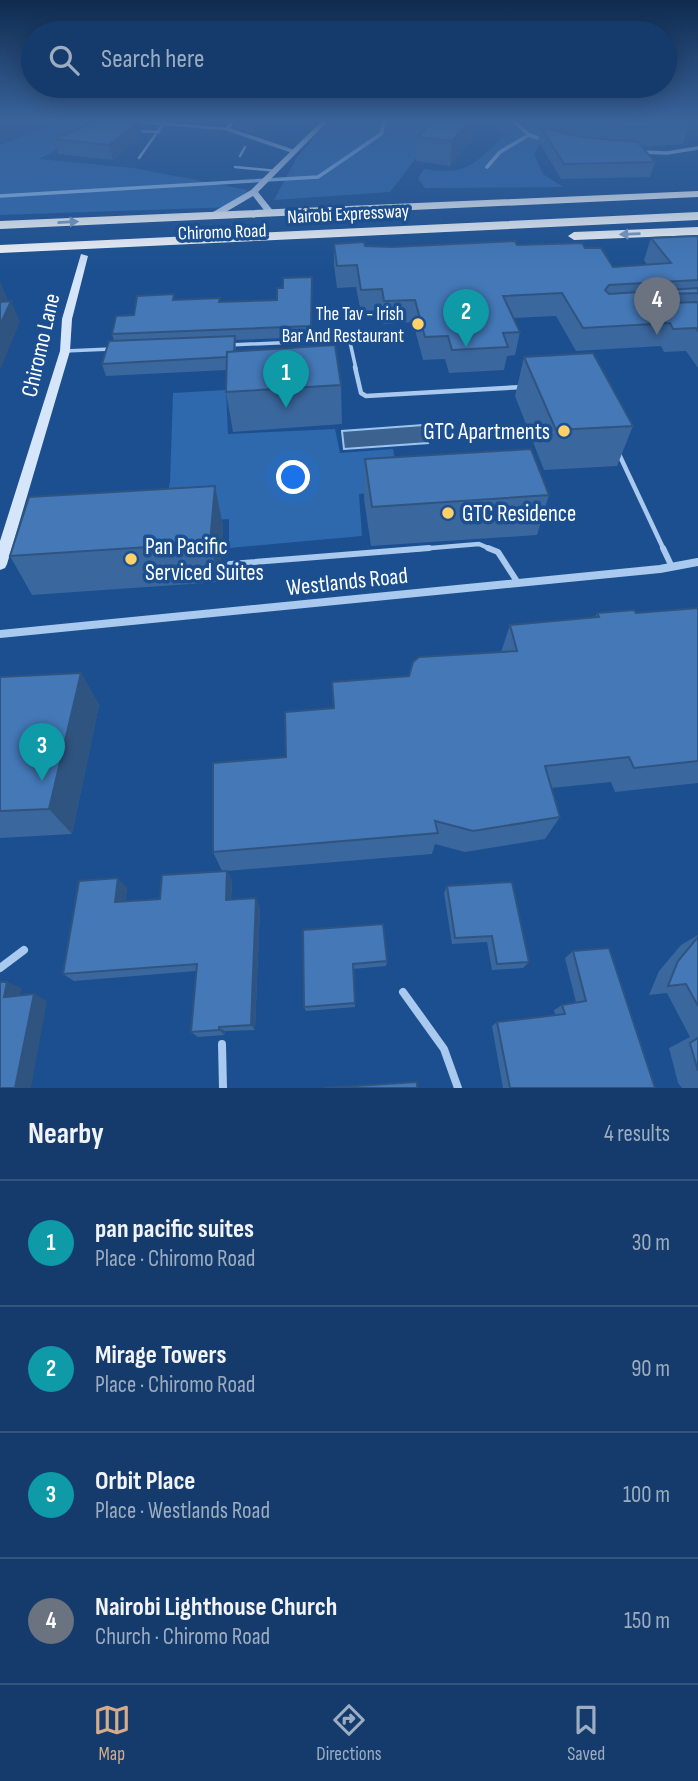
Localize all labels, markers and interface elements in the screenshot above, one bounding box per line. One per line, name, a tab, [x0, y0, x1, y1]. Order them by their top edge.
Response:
search box	[21, 21, 677, 98]
icon: search	[45, 41, 83, 79]
text: Search here	[101, 44, 204, 75]
street label: Nairobi Expressway	[287, 200, 410, 229]
one-way arrow	[57, 217, 79, 228]
street label: Chiromo Road	[177, 219, 267, 246]
one-way arrow	[619, 229, 641, 240]
pin: 4	[634, 277, 680, 335]
pin: 2	[443, 289, 489, 347]
street label: Chiromo Lane	[15, 291, 66, 400]
place label: The Tav - Irish Bar And Restaurant	[282, 303, 404, 348]
marker: The Tav - Irish Bar And Restaurant	[410, 316, 426, 332]
pin: 1	[263, 350, 309, 408]
place label: GTC Apartments	[423, 418, 550, 446]
marker: GTC Apartments	[556, 423, 572, 439]
your location	[276, 460, 310, 494]
place label: GTC Residence	[462, 500, 576, 528]
marker: GTC Residence	[440, 505, 456, 521]
place label: Pan Pacific Serviced Suites	[145, 533, 264, 587]
marker: Pan Pacific Serviced Suites	[123, 551, 139, 567]
street label: Westlands Road	[285, 562, 409, 602]
pin: 3	[19, 723, 65, 781]
text: Nearby	[28, 1116, 104, 1152]
text: 4 results	[604, 1120, 670, 1148]
text: pan pacific suites	[95, 1214, 254, 1245]
text: 1	[46, 1229, 56, 1257]
text: 30 m	[632, 1229, 670, 1257]
text: Place · Chiromo Road	[95, 1245, 255, 1273]
text: Mirage Towers	[95, 1340, 226, 1371]
text: 2	[46, 1355, 56, 1383]
text: 90 m	[631, 1355, 670, 1383]
text: Place · Chiromo Road	[95, 1371, 255, 1399]
text: Orbit Place	[95, 1466, 195, 1497]
text: 3	[46, 1481, 56, 1509]
text: 100 m	[623, 1481, 670, 1509]
text: Place · Westlands Road	[95, 1497, 270, 1525]
text: Nairobi Lighthouse Church	[95, 1592, 337, 1623]
text: 4	[46, 1607, 56, 1635]
text: 150 m	[624, 1607, 670, 1635]
text: Church · Chiromo Road	[95, 1623, 270, 1651]
tab: Map	[93, 1701, 131, 1766]
tab: Directions	[316, 1701, 382, 1766]
tab: Saved	[567, 1701, 605, 1766]

